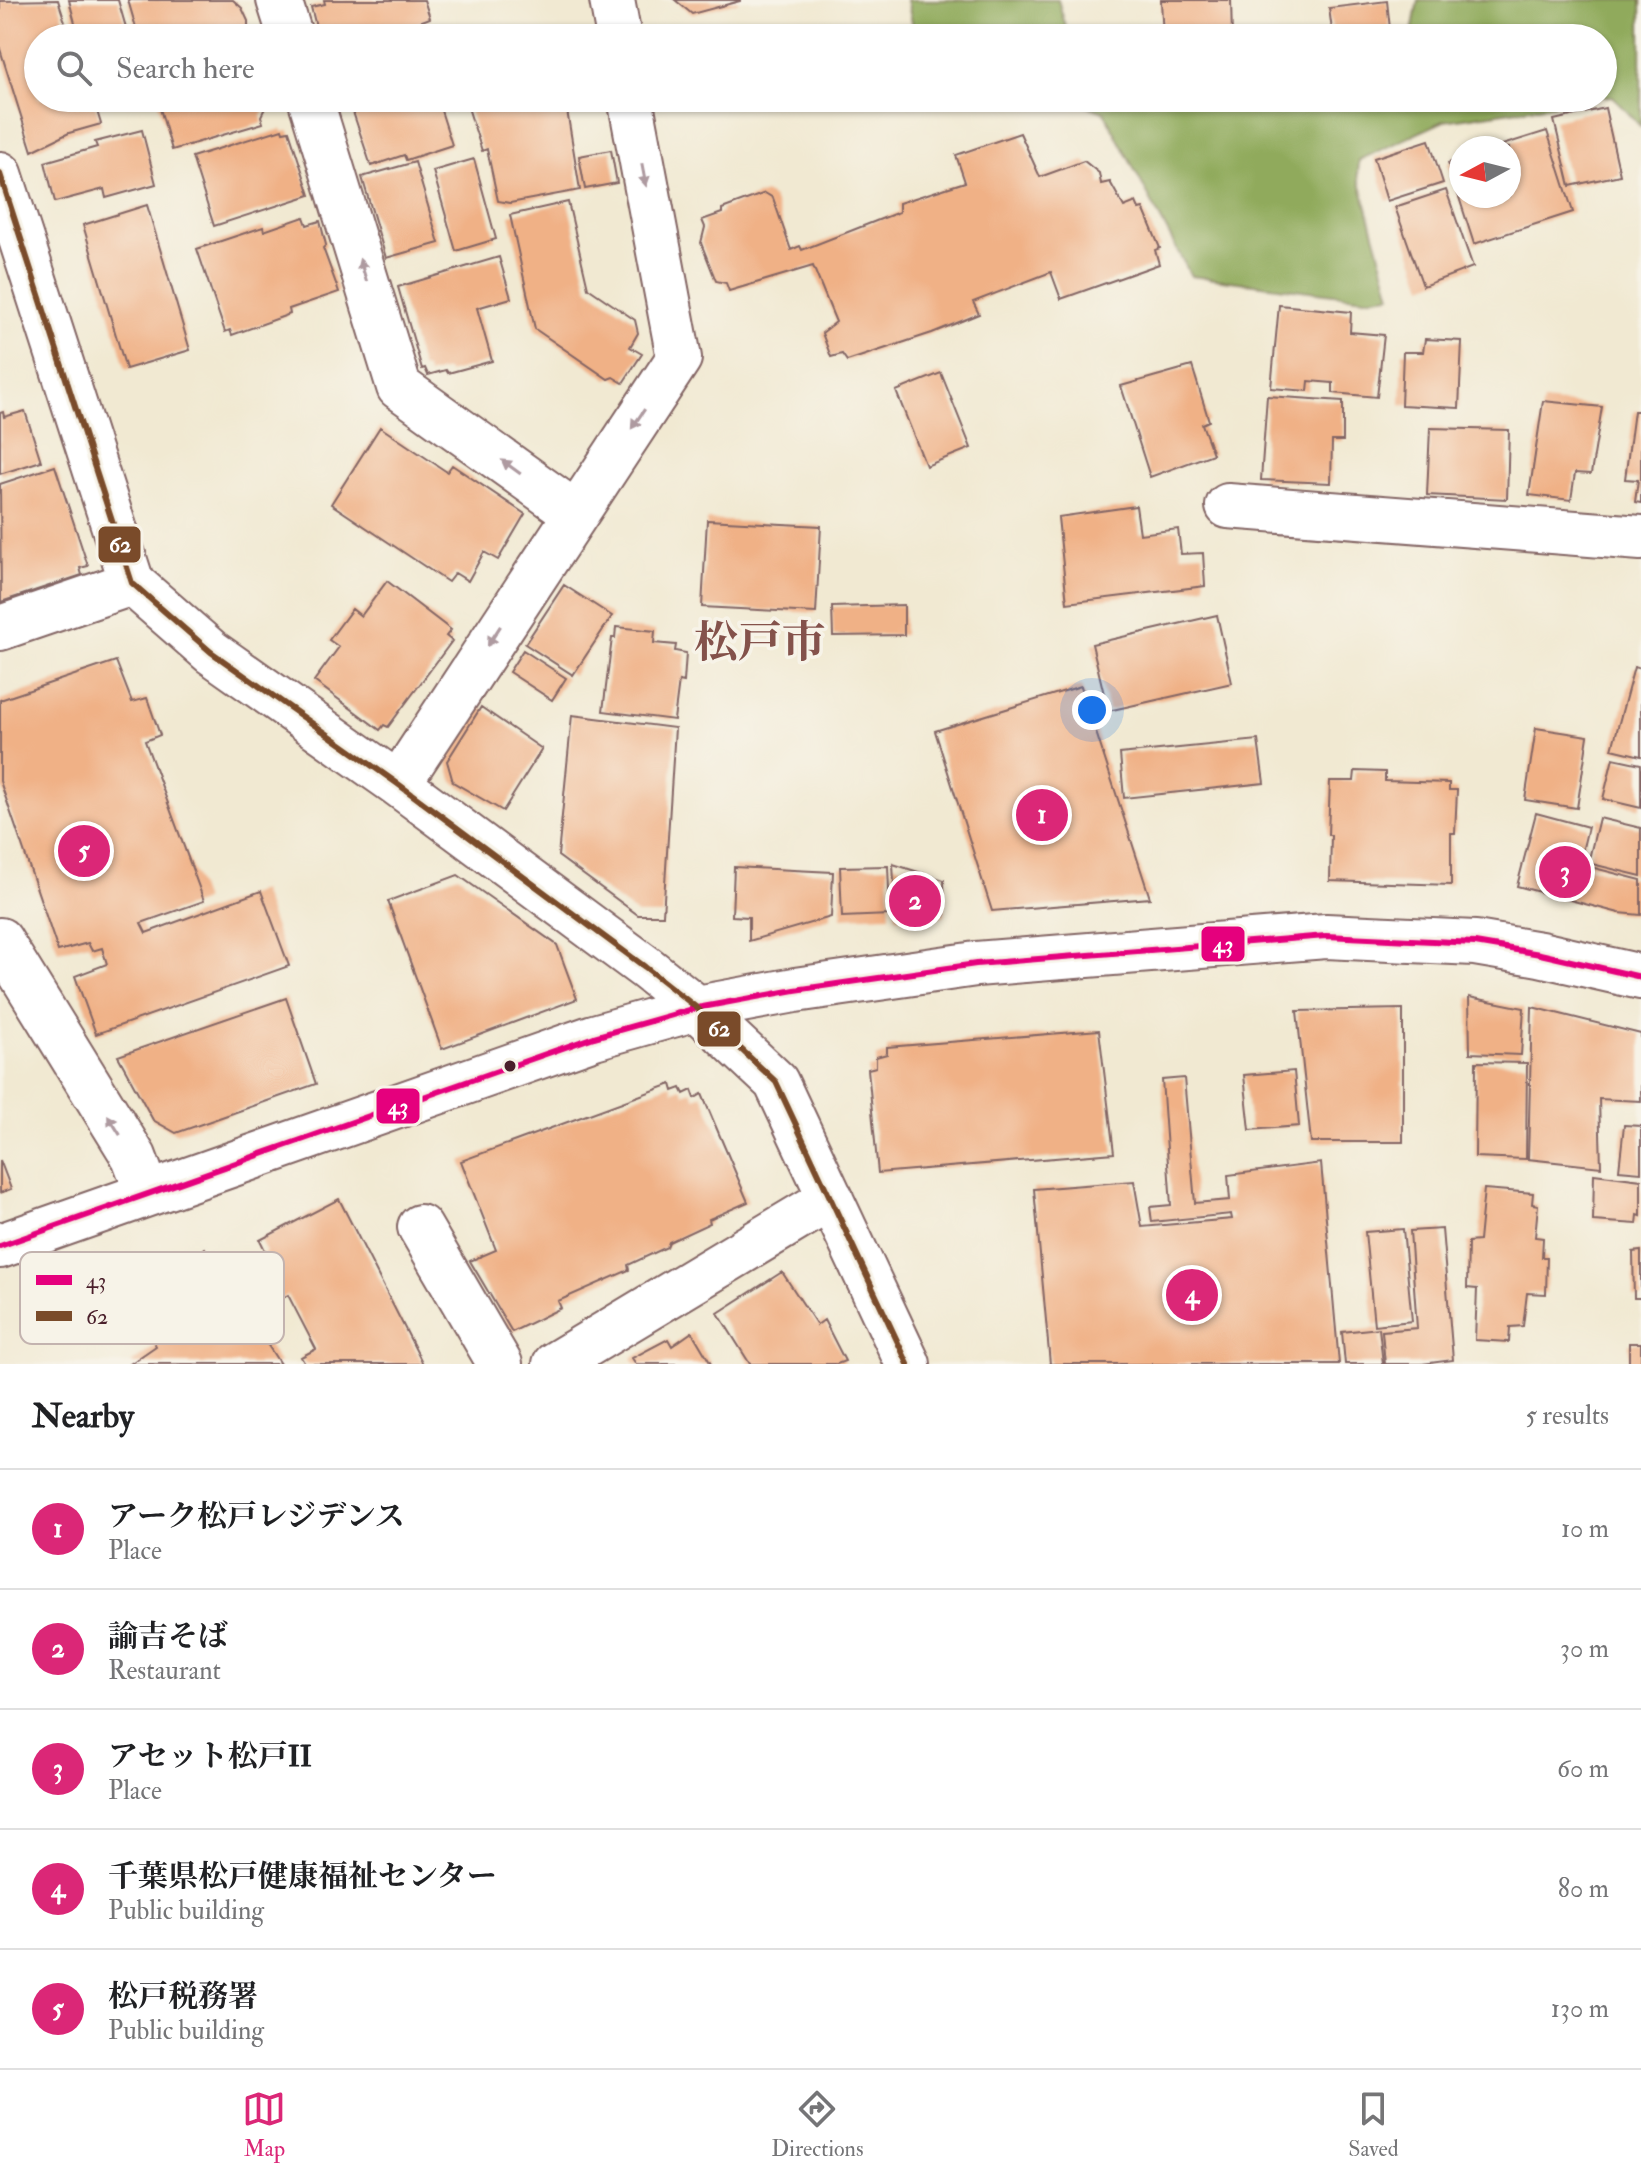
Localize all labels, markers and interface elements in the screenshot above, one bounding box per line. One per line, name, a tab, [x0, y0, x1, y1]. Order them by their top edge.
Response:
search box	[24, 24, 1617, 112]
icon: search	[52, 46, 96, 90]
text: Search here	[116, 50, 255, 87]
north arrow	[1449, 136, 1521, 208]
one-way arrow	[639, 162, 651, 187]
one-way arrow	[356, 258, 369, 282]
one-way arrow	[631, 408, 646, 430]
one-way arrow	[501, 460, 522, 476]
line badge: 62	[97, 525, 142, 564]
text: 62	[109, 531, 131, 559]
district label: 松戸市	[694, 616, 826, 671]
one-way arrow	[488, 625, 502, 647]
your location	[1072, 690, 1112, 730]
pin: 1	[1016, 785, 1068, 845]
pin: 5	[58, 821, 110, 881]
pin: 3	[1539, 842, 1591, 902]
pin: 2	[889, 871, 941, 931]
line badge: 43	[1200, 925, 1246, 963]
text: 43	[1212, 931, 1233, 959]
line badge: 62	[696, 1010, 742, 1048]
text: 62	[708, 1015, 730, 1043]
unlabelled marker	[502, 1058, 518, 1074]
line badge: 43	[375, 1087, 421, 1125]
text: 43	[387, 1093, 408, 1121]
one-way arrow	[107, 1113, 122, 1136]
legend	[20, 1252, 284, 1344]
pin: 4	[1166, 1265, 1218, 1325]
text: 43	[86, 1267, 106, 1295]
text: 62	[86, 1303, 108, 1331]
text: Nearby	[32, 1395, 134, 1438]
text: 5 results	[1525, 1400, 1609, 1432]
text: アーク松戸レジデンス	[108, 1498, 405, 1535]
text: 1	[53, 1513, 63, 1545]
text: 10 m	[1561, 1513, 1609, 1545]
text: Place	[108, 1535, 162, 1567]
text: 諭吉そば	[108, 1618, 228, 1655]
text: 2	[51, 1633, 65, 1665]
text: 30 m	[1560, 1633, 1609, 1665]
text: Restaurant	[108, 1655, 221, 1687]
text: アセット松戸II	[108, 1738, 312, 1775]
text: 3	[53, 1753, 63, 1785]
text: 60 m	[1557, 1753, 1609, 1785]
text: Place	[108, 1775, 162, 1807]
text: 千葉県松戸健康福祉センター	[108, 1858, 497, 1895]
text: 4	[51, 1873, 65, 1905]
text: 80 m	[1558, 1873, 1609, 1905]
text: Public building	[108, 1895, 264, 1927]
text: 松戸税務署	[108, 1978, 258, 2015]
text: 5	[52, 1993, 64, 2025]
text: 130 m	[1551, 1993, 1609, 2025]
text: Public building	[108, 2015, 264, 2047]
tab: Map	[242, 2087, 286, 2163]
tab: Directions	[771, 2087, 864, 2163]
tab: Saved	[1348, 2087, 1399, 2163]

